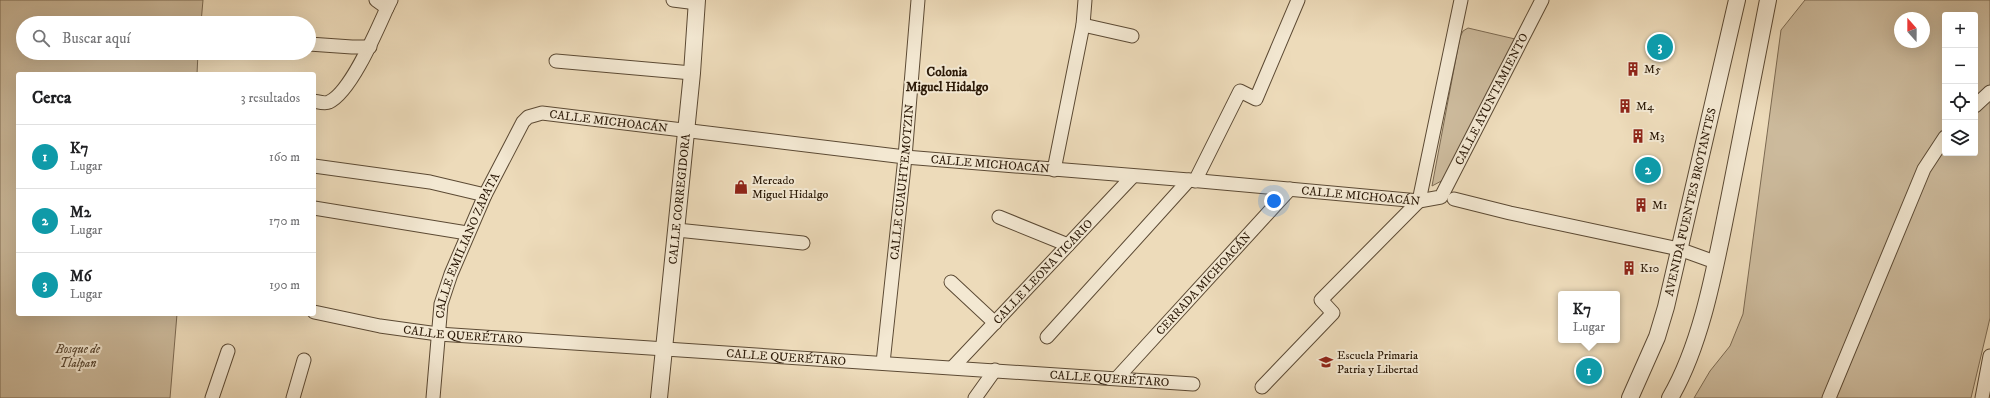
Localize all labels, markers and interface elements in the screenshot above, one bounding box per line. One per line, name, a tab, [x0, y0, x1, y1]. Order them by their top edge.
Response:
north arrow	[1894, 12, 1930, 48]
map controls	[1942, 12, 1978, 156]
button: +	[1942, 12, 1978, 48]
search box	[16, 16, 316, 60]
icon: search	[30, 27, 52, 49]
text: Buscar aquí	[62, 29, 130, 48]
street label: CALLE AYUNTAMIENTO	[1451, 30, 1531, 168]
pin: 3	[1647, 32, 1673, 62]
button: −	[1942, 48, 1978, 84]
building icon: M5	[1625, 61, 1641, 77]
place label: M5	[1644, 62, 1661, 77]
district label: Colonia Miguel Hidalgo	[906, 64, 989, 96]
button: locate	[1942, 84, 1978, 120]
text: Cerca	[32, 87, 71, 109]
text: 3 resultados	[241, 90, 300, 106]
building icon: M4	[1617, 98, 1633, 114]
place label: M4	[1636, 99, 1655, 114]
street label: CALLE CUAUHTEMOTZIN	[887, 103, 917, 261]
street label: CALLE MICHOACÁN	[549, 106, 669, 136]
street label: AVENIDA FUENTES BROTANTES	[1661, 106, 1719, 297]
button: layers	[1942, 120, 1978, 156]
building icon: M3	[1630, 128, 1646, 144]
place label: M3	[1649, 129, 1664, 144]
street label: CALLE CORREGIDORA	[665, 133, 693, 265]
text: K7	[70, 139, 88, 158]
text: 1	[43, 149, 47, 165]
text: 160 m	[269, 149, 300, 165]
street label: CALLE MICHOACÁN	[930, 152, 1050, 176]
pin: 2	[1635, 155, 1661, 185]
text: Lugar	[70, 158, 102, 174]
street label: CALLE EMILIANO ZAPATA	[432, 170, 503, 319]
place label: Mercado Miguel Hidalgo	[752, 173, 829, 202]
shop icon: Mercado Miguel Hidalgo	[733, 179, 749, 195]
street label: CALLE MICHOACÁN	[1301, 183, 1421, 209]
your location	[1264, 191, 1284, 211]
building icon: M1	[1633, 197, 1649, 213]
place label: M1	[1652, 198, 1667, 213]
text: M2	[70, 203, 91, 222]
text: 2	[42, 213, 48, 229]
text: 170 m	[269, 213, 300, 229]
street label: CALLE LEONA VICARIO	[990, 216, 1096, 327]
text: Lugar	[70, 222, 102, 238]
street label: CERRADA MICHOACÁN	[1153, 229, 1254, 338]
building icon: K10	[1621, 260, 1637, 276]
place label: K10	[1640, 261, 1659, 276]
text: M6	[70, 267, 92, 286]
text: 3	[43, 277, 47, 293]
text: 190 m	[269, 277, 300, 293]
text: Lugar	[70, 286, 102, 302]
popup	[1558, 291, 1620, 343]
text: K7	[1573, 300, 1591, 319]
text: Lugar	[1573, 319, 1605, 335]
street label: CALLE QUERÉTARO	[402, 322, 523, 347]
park label: Bosque de Tlalpan	[55, 342, 101, 371]
street label: CALLE QUERÉTARO	[726, 346, 847, 369]
place label: Escuela Primaria Patria y Libertad	[1337, 348, 1419, 377]
school or university icon: Escuela Primaria Patria y Libertad	[1318, 354, 1334, 370]
pin: 1	[1576, 356, 1602, 386]
street label: CALLE QUERÉTARO	[1049, 367, 1170, 390]

